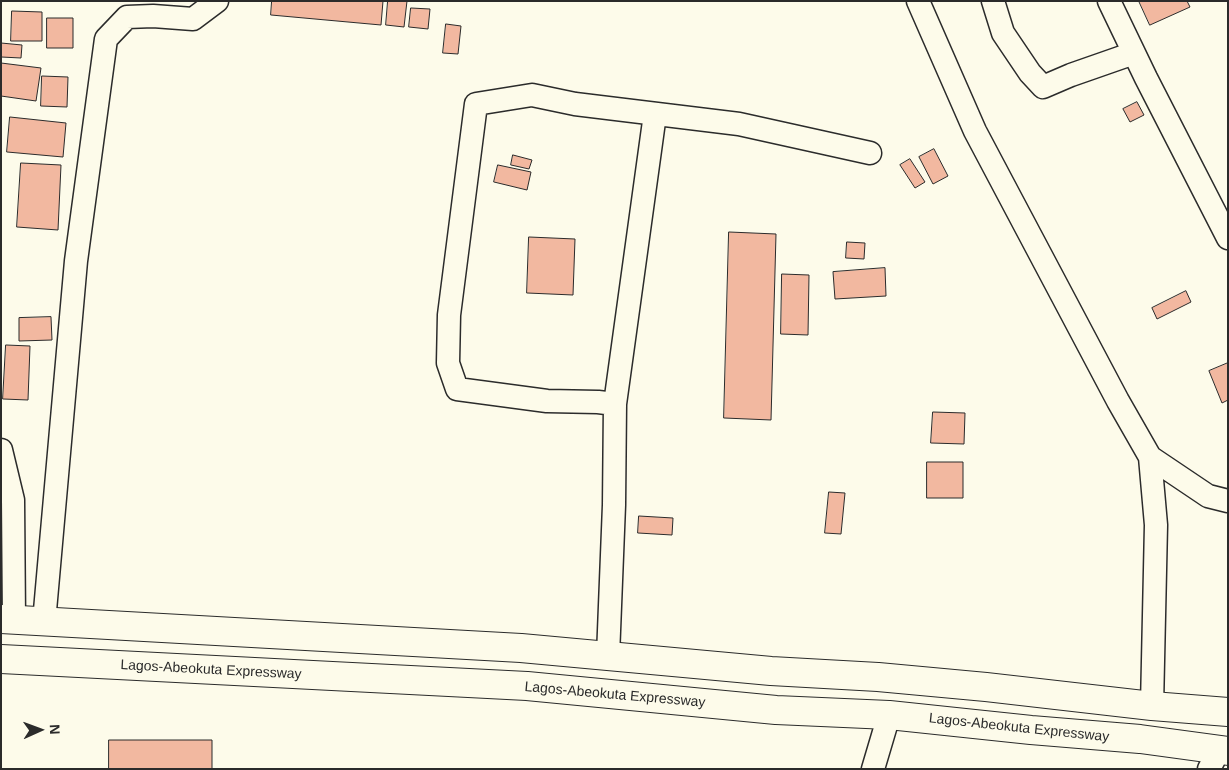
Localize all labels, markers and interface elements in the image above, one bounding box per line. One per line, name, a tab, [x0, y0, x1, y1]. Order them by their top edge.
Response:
street label: Lagos-Abeokuta Expressway	[120, 657, 302, 683]
street label: Lagos-Abeokuta Expressway	[524, 679, 706, 711]
north arrow	[15, 705, 65, 755]
street label: Lagos-Abeokuta Expressway	[928, 710, 1110, 746]
text: N	[47, 724, 63, 735]

